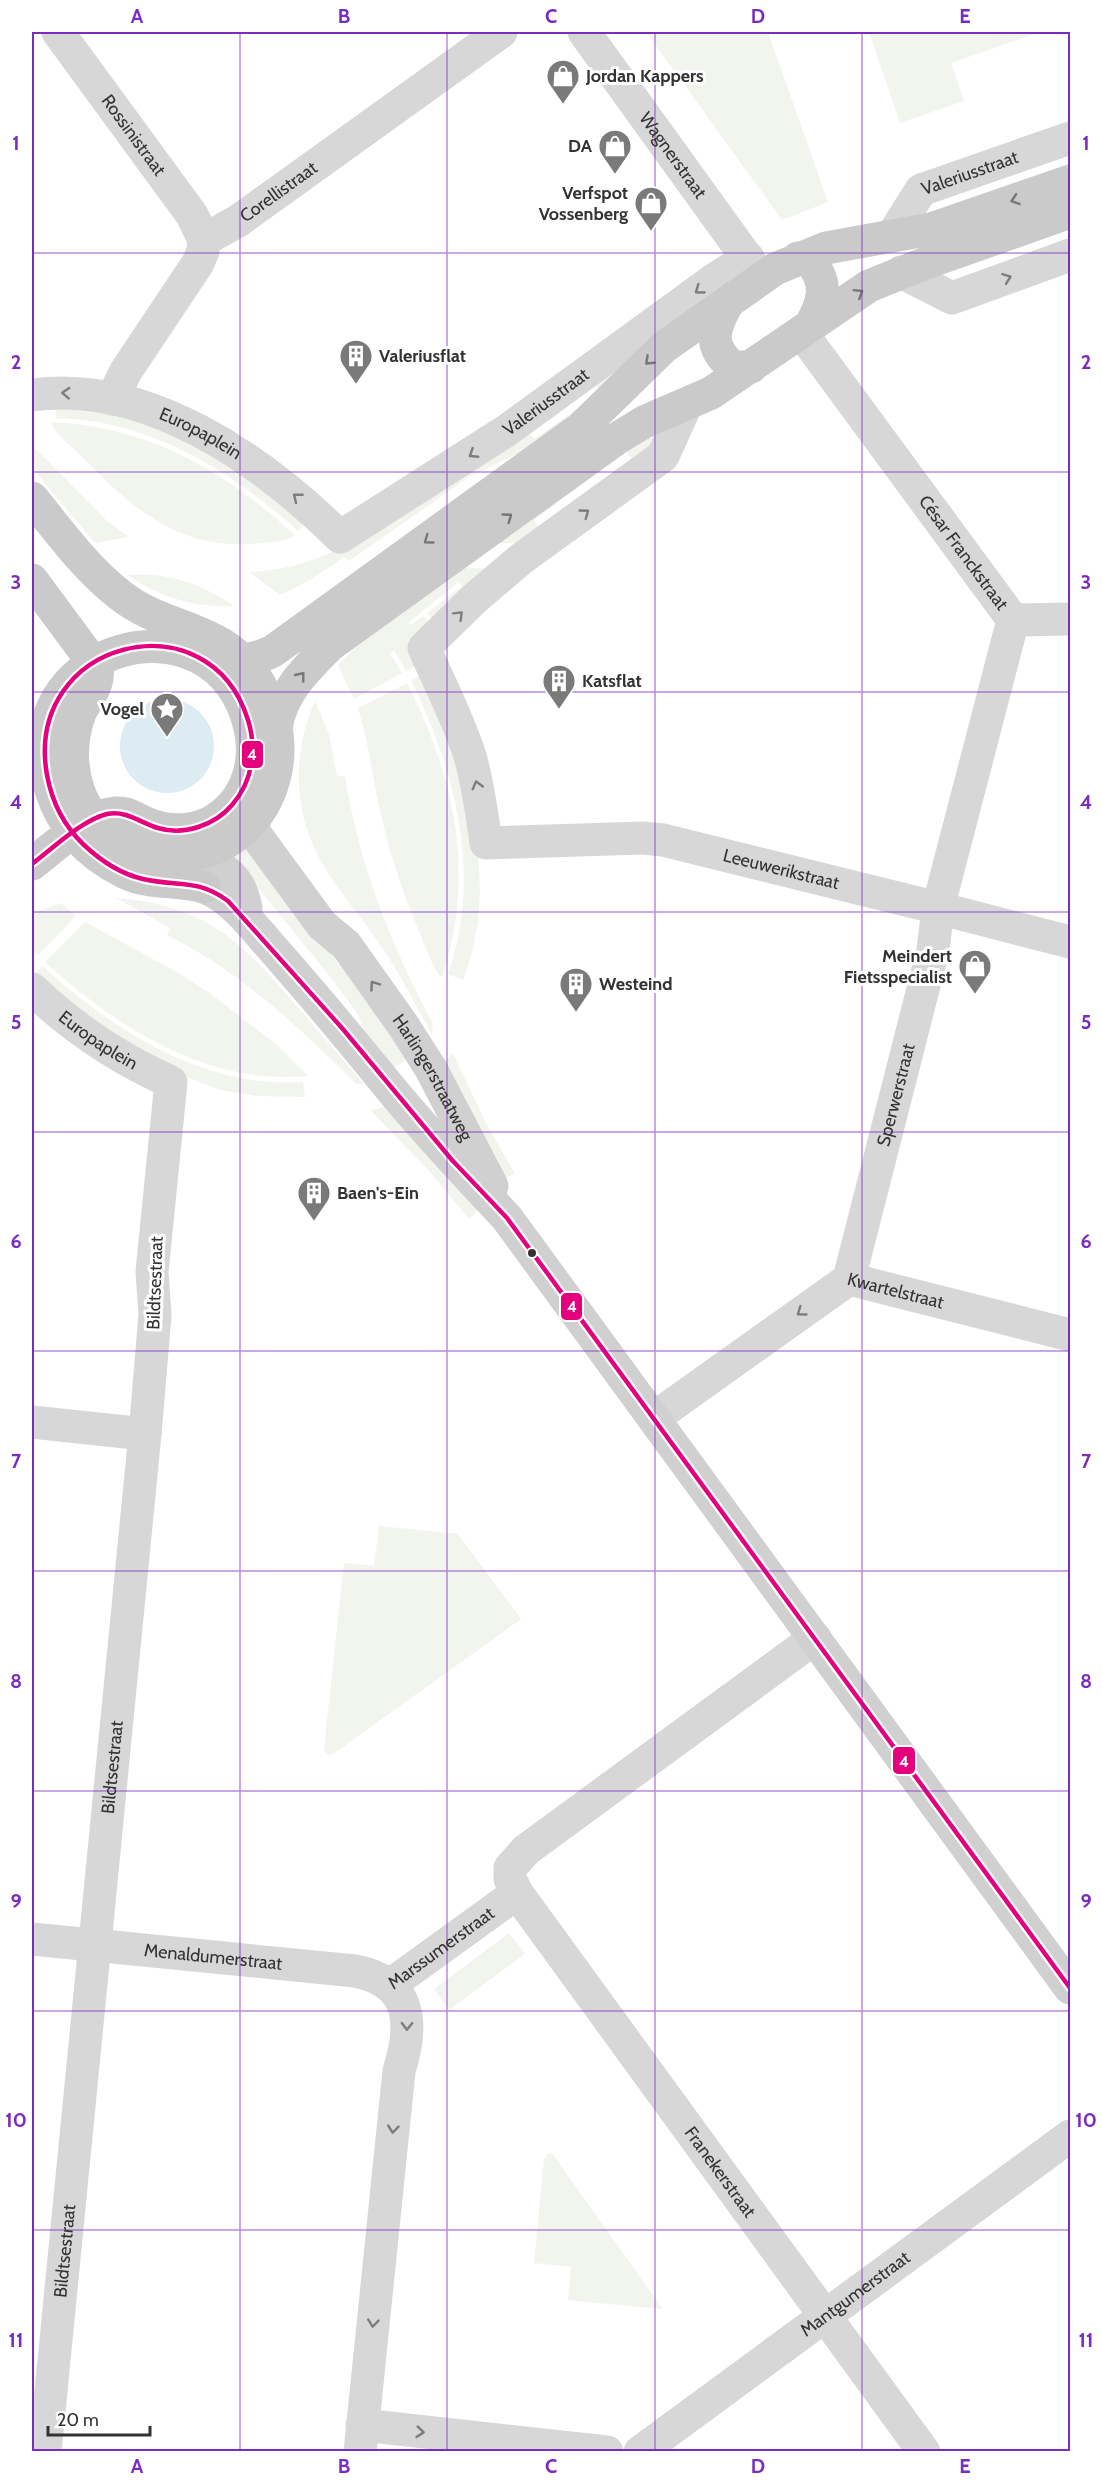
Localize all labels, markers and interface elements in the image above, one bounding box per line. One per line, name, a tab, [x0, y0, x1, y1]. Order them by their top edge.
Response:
text: A	[131, 4, 144, 28]
text: B	[338, 4, 350, 28]
text: C	[545, 4, 557, 28]
text: D	[751, 4, 765, 28]
text: E	[959, 4, 971, 28]
shop icon: Jordan Kappers	[545, 58, 581, 105]
place label: Jordan Kappers	[585, 65, 704, 87]
street label: Rossinistraat	[97, 90, 171, 180]
street label: Wagnerstraat	[634, 108, 711, 203]
shop icon: DA	[597, 128, 633, 175]
text: 1	[12, 131, 20, 155]
text: 1	[1082, 131, 1090, 155]
place label: DA	[568, 135, 593, 157]
street label: Valeriusstraat	[918, 146, 1021, 200]
street label: Corellistraat	[236, 157, 322, 227]
place label: Verfspot Vossenberg	[539, 182, 628, 225]
shop icon: Verfspot Vossenberg	[633, 185, 669, 232]
one-way arrow	[1010, 193, 1021, 206]
one-way arrow	[1001, 272, 1012, 285]
one-way arrow	[695, 283, 706, 294]
one-way arrow	[853, 288, 863, 300]
building icon: Valeriusflat	[338, 338, 374, 385]
place label: Valeriusflat	[379, 345, 466, 367]
text: 2	[11, 350, 21, 374]
text: 2	[1081, 350, 1091, 374]
one-way arrow	[645, 354, 656, 365]
street label: Valeriusstraat	[499, 363, 593, 441]
one-way arrow	[62, 386, 71, 399]
street label: Europaplein	[156, 403, 246, 464]
one-way arrow	[469, 446, 479, 458]
street label: César Franckstraat	[914, 491, 1013, 614]
one-way arrow	[293, 494, 304, 505]
one-way arrow	[579, 509, 590, 520]
one-way arrow	[501, 513, 512, 524]
one-way arrow	[423, 533, 434, 544]
text: 3	[11, 570, 21, 594]
text: 3	[1081, 570, 1091, 594]
one-way arrow	[451, 611, 462, 622]
building icon: Katsflat	[541, 663, 577, 710]
place label: Katsflat	[582, 670, 642, 692]
one-way arrow	[294, 672, 305, 683]
place icon: Vogel	[149, 691, 185, 738]
place label: Vogel	[101, 698, 144, 720]
line badge: 4	[241, 740, 264, 769]
text: 4	[247, 745, 257, 764]
one-way arrow	[472, 780, 484, 791]
text: 4	[10, 790, 22, 814]
text: 4	[1080, 790, 1092, 814]
street label: Leeuwerikstraat	[721, 844, 841, 894]
place label: Meindert Fietsspecialist	[844, 945, 952, 988]
shop icon: Meindert Fietsspecialist	[957, 948, 993, 995]
building icon: Westeind	[558, 966, 594, 1013]
place label: Westeind	[599, 973, 673, 995]
one-way arrow	[371, 981, 382, 992]
street label: Europaplein	[54, 1006, 141, 1075]
text: 5	[11, 1010, 21, 1034]
street label: Harlingerstraatweg	[388, 1010, 478, 1145]
text: 5	[1081, 1010, 1091, 1034]
street label: Sperwerstraat	[872, 1041, 920, 1149]
building icon: Baen's-Ein	[296, 1175, 332, 1222]
place label: Baen's-Ein	[337, 1182, 419, 1204]
text: 6	[10, 1229, 22, 1253]
text: 6	[1080, 1229, 1092, 1253]
street label: Bildtsestraat	[142, 1236, 168, 1330]
unlabelled marker	[526, 1247, 538, 1259]
street label: Kwartelstraat	[845, 1268, 946, 1314]
line badge: 4	[560, 1292, 583, 1321]
text: 4	[567, 1297, 577, 1316]
one-way arrow	[796, 1305, 807, 1316]
text: 7	[11, 1449, 22, 1473]
text: 7	[1081, 1449, 1092, 1473]
text: 8	[10, 1669, 22, 1693]
text: 8	[1080, 1669, 1092, 1693]
street label: Bildtsestraat	[97, 1720, 128, 1815]
line badge: 4	[892, 1746, 916, 1775]
text: 4	[899, 1752, 909, 1771]
text: 9	[10, 1889, 22, 1913]
text: 9	[1080, 1889, 1092, 1913]
street label: Marssumerstraat	[383, 1902, 499, 1994]
street label: Menaldumerstraat	[143, 1939, 283, 1975]
one-way arrow	[401, 2021, 413, 2030]
text: 10	[5, 2108, 27, 2132]
text: 10	[1075, 2108, 1097, 2132]
street label: Franekerstraat	[680, 2122, 760, 2222]
one-way arrow	[387, 2125, 400, 2134]
street label: Bildtsestraat	[49, 2203, 80, 2299]
street label: Mantgumerstraat	[796, 2246, 914, 2341]
one-way arrow	[367, 2319, 380, 2328]
text: 11	[9, 2328, 23, 2352]
text: 11	[1079, 2328, 1093, 2352]
scale bar	[48, 2399, 150, 2437]
text: 20 m	[57, 2409, 99, 2431]
one-way arrow	[416, 2425, 425, 2438]
text: A	[131, 2454, 144, 2478]
text: B	[338, 2454, 350, 2478]
text: C	[545, 2454, 557, 2478]
text: D	[751, 2454, 765, 2478]
text: E	[959, 2454, 971, 2478]

